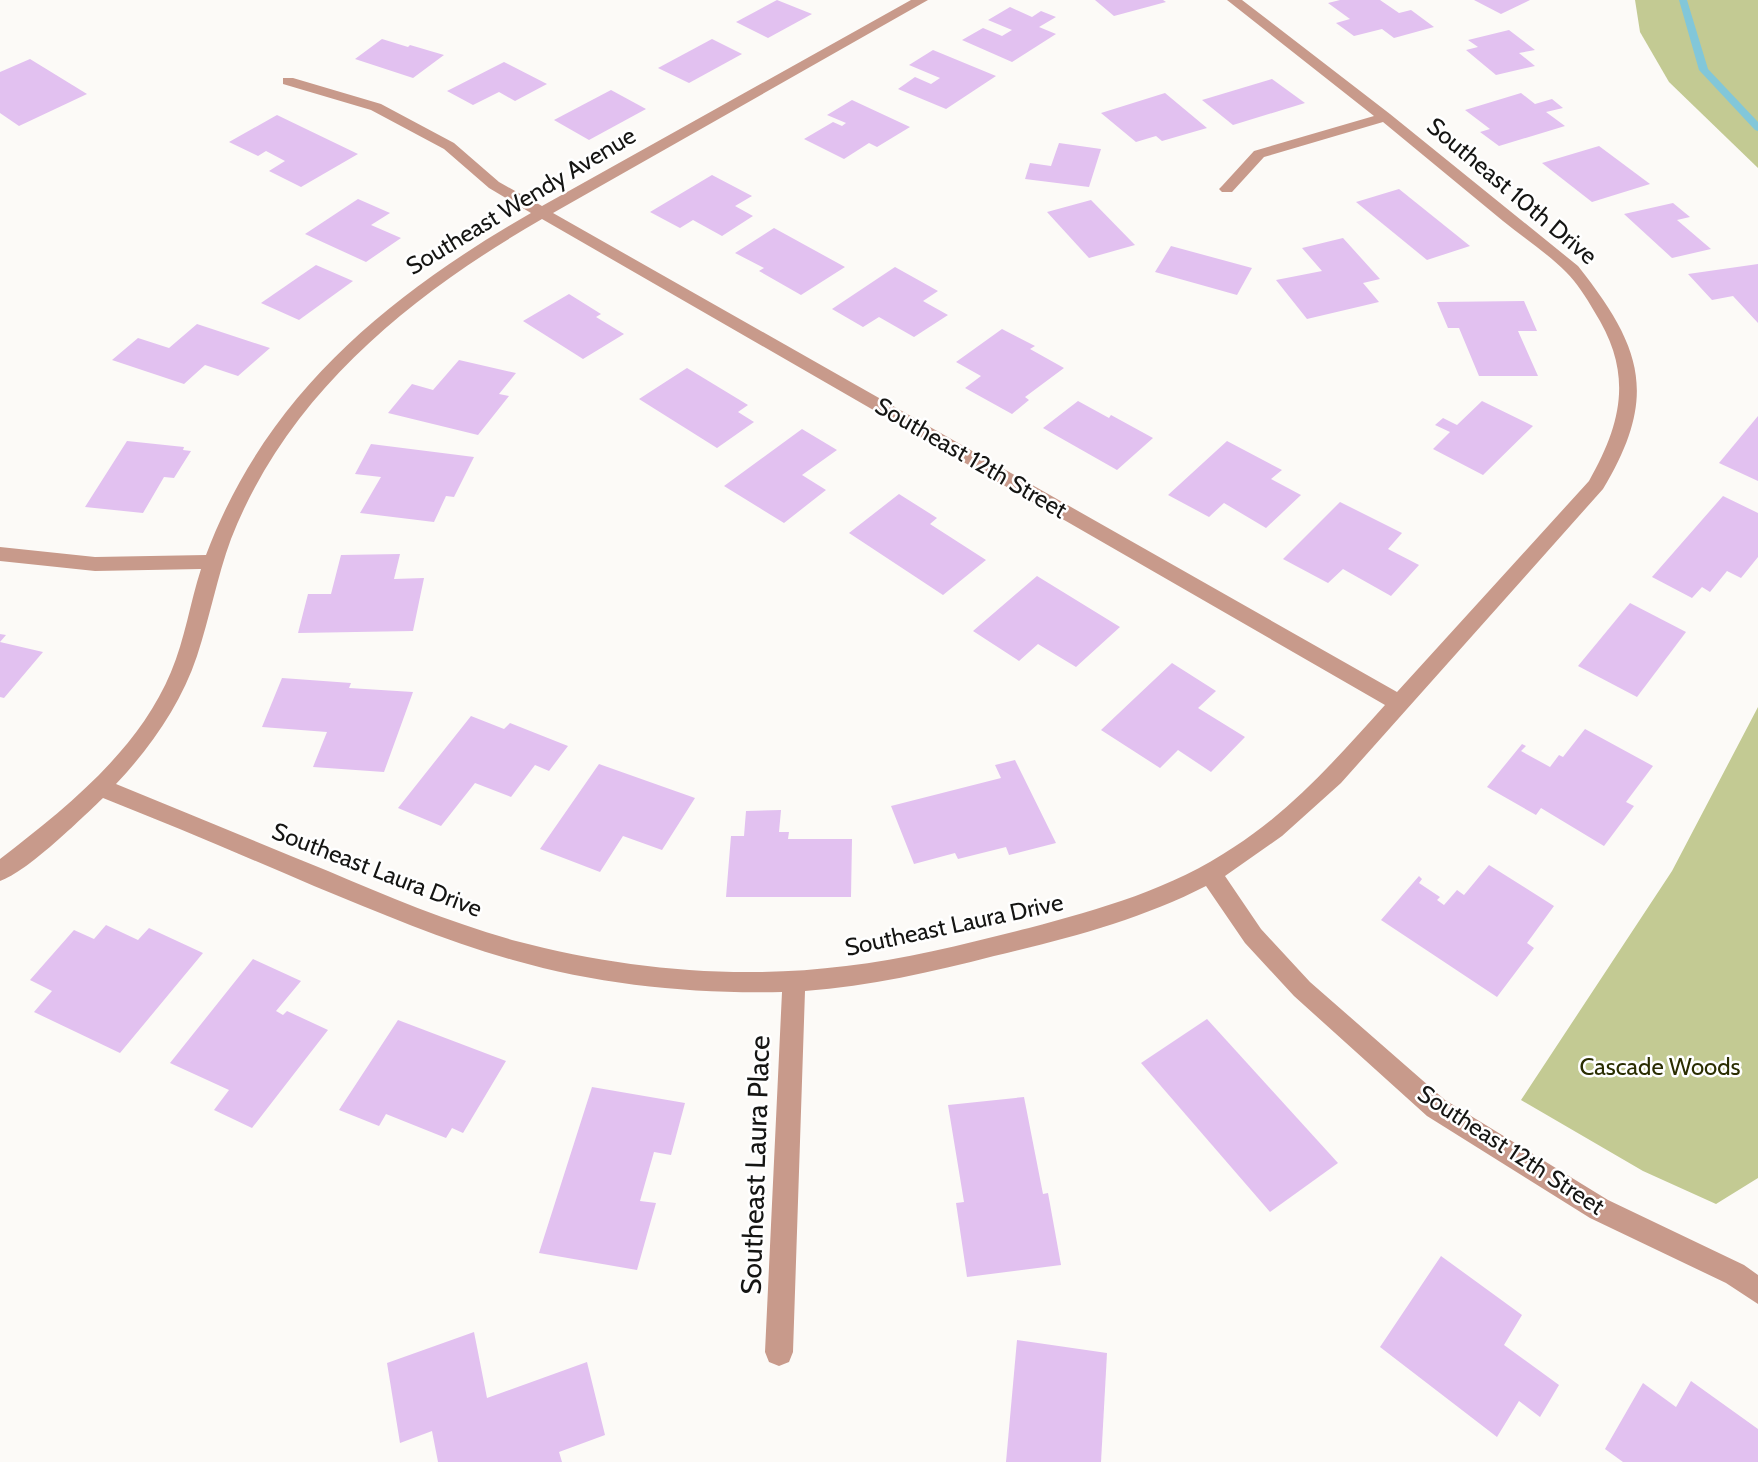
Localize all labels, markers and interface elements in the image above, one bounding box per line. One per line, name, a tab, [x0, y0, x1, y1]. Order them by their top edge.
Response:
street label: Southeast 10th Drive	[1421, 111, 1603, 270]
street label: Southeast Wendy Avenue	[401, 121, 641, 281]
street label: Southeast 12th Street	[870, 391, 1072, 524]
street label: Southeast Laura Drive	[268, 816, 486, 923]
street label: Southeast Laura Drive	[842, 887, 1066, 962]
street label: Southeast Laura Place	[733, 1035, 777, 1295]
park label: Cascade Woods	[1579, 1052, 1741, 1081]
street label: Southeast 12th Street	[1413, 1078, 1610, 1221]

